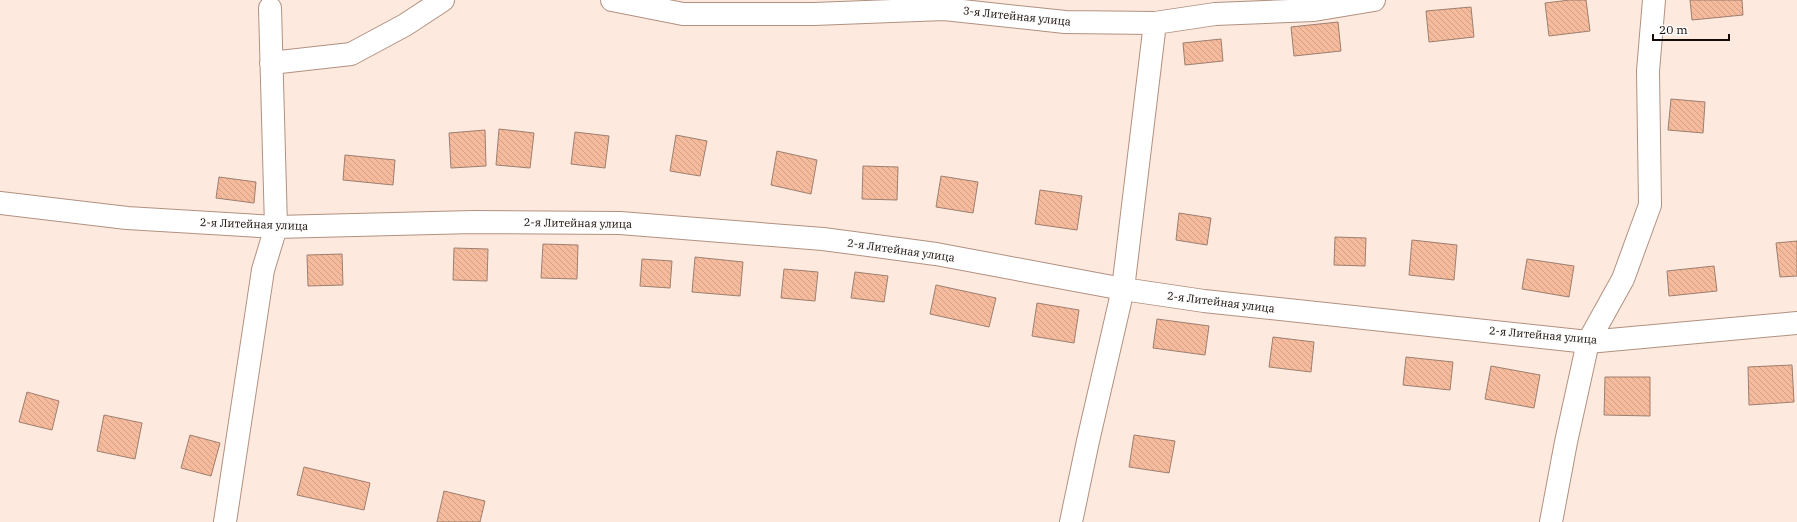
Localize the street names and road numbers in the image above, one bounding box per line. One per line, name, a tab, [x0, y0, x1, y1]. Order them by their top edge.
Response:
street label: 3-я Литейная улица	[962, 3, 1072, 29]
street label: 2-я Литейная улица	[200, 215, 308, 233]
street label: 2-я Литейная улица	[524, 215, 632, 231]
street label: 2-я Литейная улица	[846, 236, 956, 264]
street label: 2-я Литейная улица	[1166, 288, 1276, 316]
street label: 2-я Литейная улица	[1488, 323, 1598, 347]

